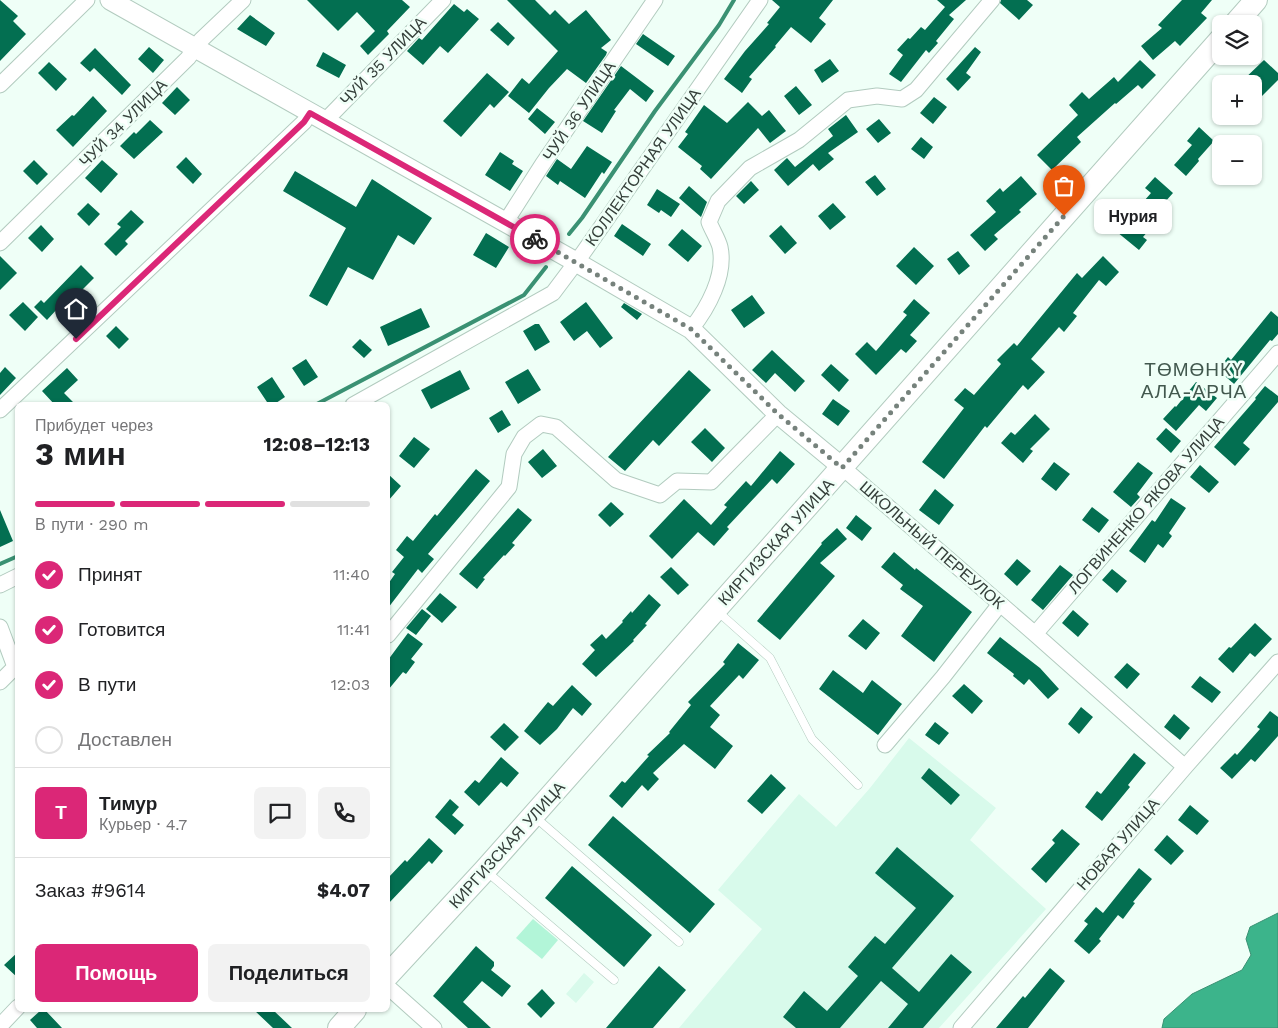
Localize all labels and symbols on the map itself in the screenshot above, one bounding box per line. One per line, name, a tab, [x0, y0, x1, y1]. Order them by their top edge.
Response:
street label: ЧУЙ 35 УЛИЦА	[336, 12, 430, 109]
street label: ЧУЙ 36 УЛИЦА	[539, 57, 620, 165]
street label: ЧУЙ 34 УЛИЦА	[75, 75, 171, 171]
street label: КОЛЛЕКТОРНАЯ УЛИЦА	[581, 84, 705, 249]
pin	[1043, 165, 1085, 216]
callout: Нурия	[1094, 198, 1172, 234]
courier	[510, 214, 560, 264]
pin	[55, 288, 97, 339]
district label: ТӨМӨНКҮ АЛА-АРЧА	[1141, 358, 1247, 403]
street label: ЛОГВИНЕНКО ЯКОВА УЛИЦА	[1064, 412, 1228, 597]
street label: КИРГИЗСКАЯ УЛИЦА	[714, 475, 838, 609]
street label: ШКОЛЬНЫЙ ПЕРЕУЛОК	[856, 477, 1009, 613]
street label: КИРГИЗСКАЯ УЛИЦА	[445, 778, 569, 912]
street label: НОВАЯ УЛИЦА	[1073, 794, 1163, 894]

